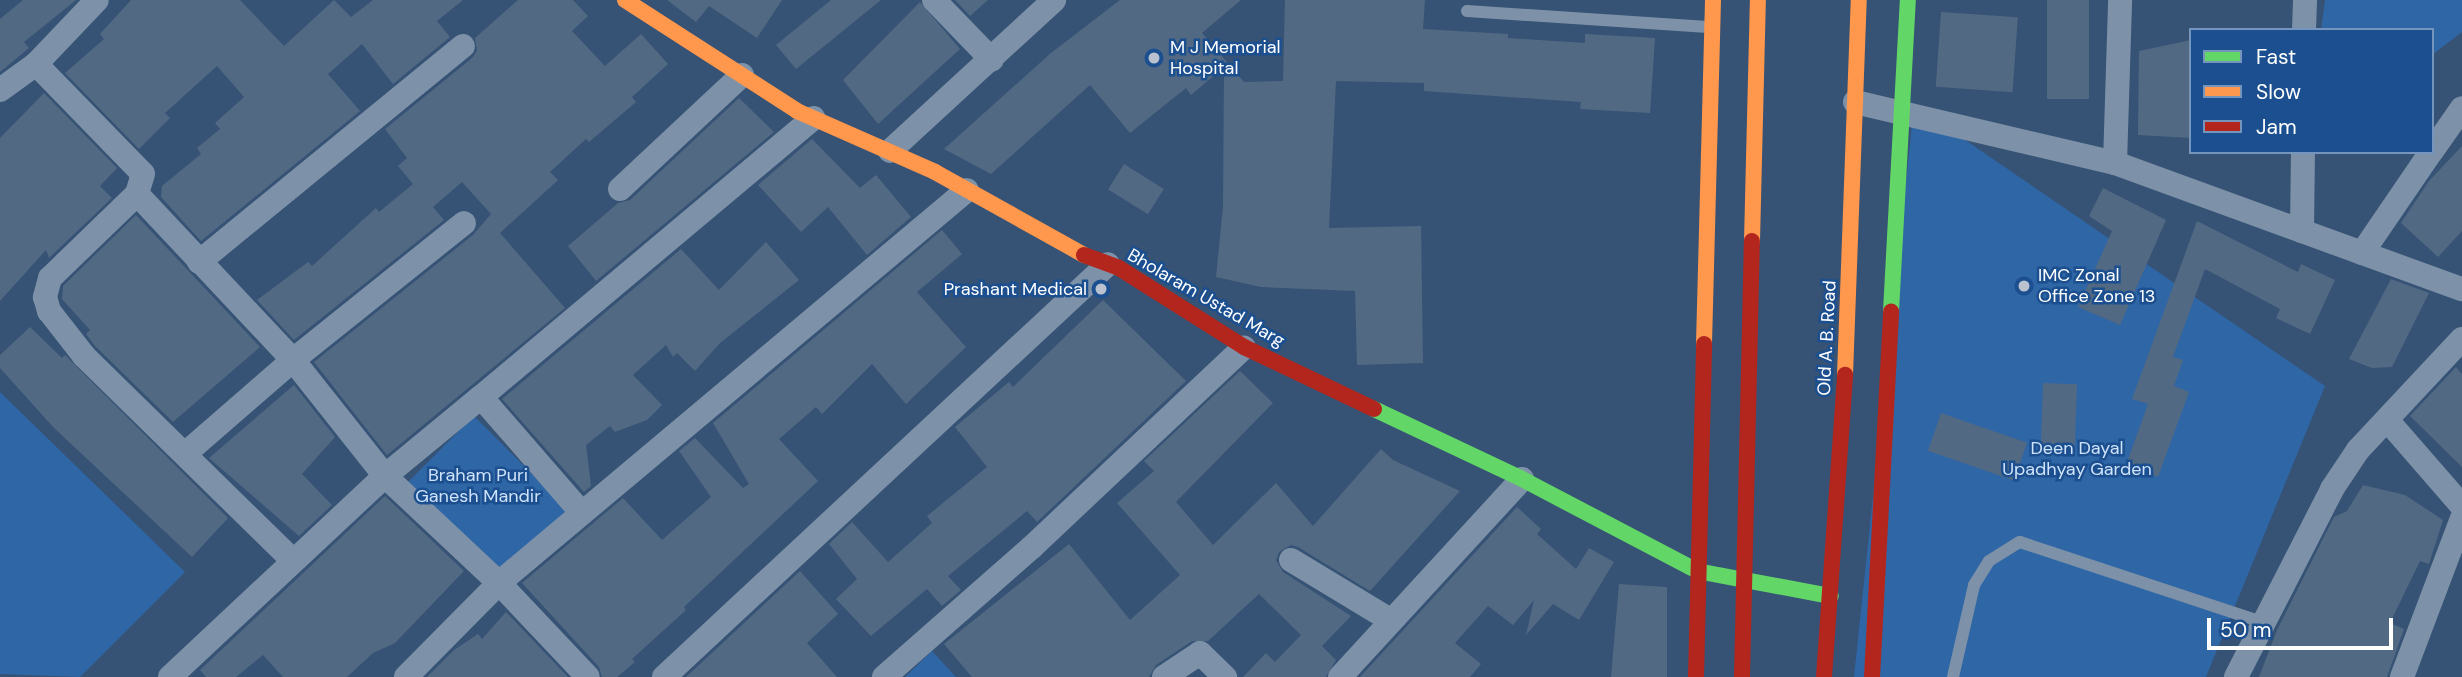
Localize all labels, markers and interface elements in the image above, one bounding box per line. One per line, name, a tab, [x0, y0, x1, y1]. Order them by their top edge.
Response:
legend	[2189, 28, 2434, 154]
place label: M J Memorial Hospital	[1170, 37, 1281, 80]
text: Fast	[2256, 43, 2296, 71]
marker: M J Memorial Hospital	[1144, 48, 1164, 68]
text: Slow	[2256, 78, 2301, 106]
text: Jam	[2256, 113, 2297, 141]
street label: Bholaram Ustad Marg	[1124, 244, 1288, 352]
place label: IMC Zonal Office Zone 13	[2038, 265, 2156, 308]
place label: Prashant Medical	[944, 278, 1087, 300]
marker: IMC Zonal Office Zone 13	[2016, 278, 2032, 294]
street label: Old A. B. Road	[1813, 280, 1841, 396]
marker: Prashant Medical	[1093, 281, 1109, 297]
park label: Deen Dayal Upadhyay Garden	[2002, 438, 2152, 480]
park label: Braham Puri Ganesh Mandir	[415, 465, 541, 508]
scale bar	[2210, 604, 2396, 648]
text: 50 m	[2220, 616, 2271, 644]

